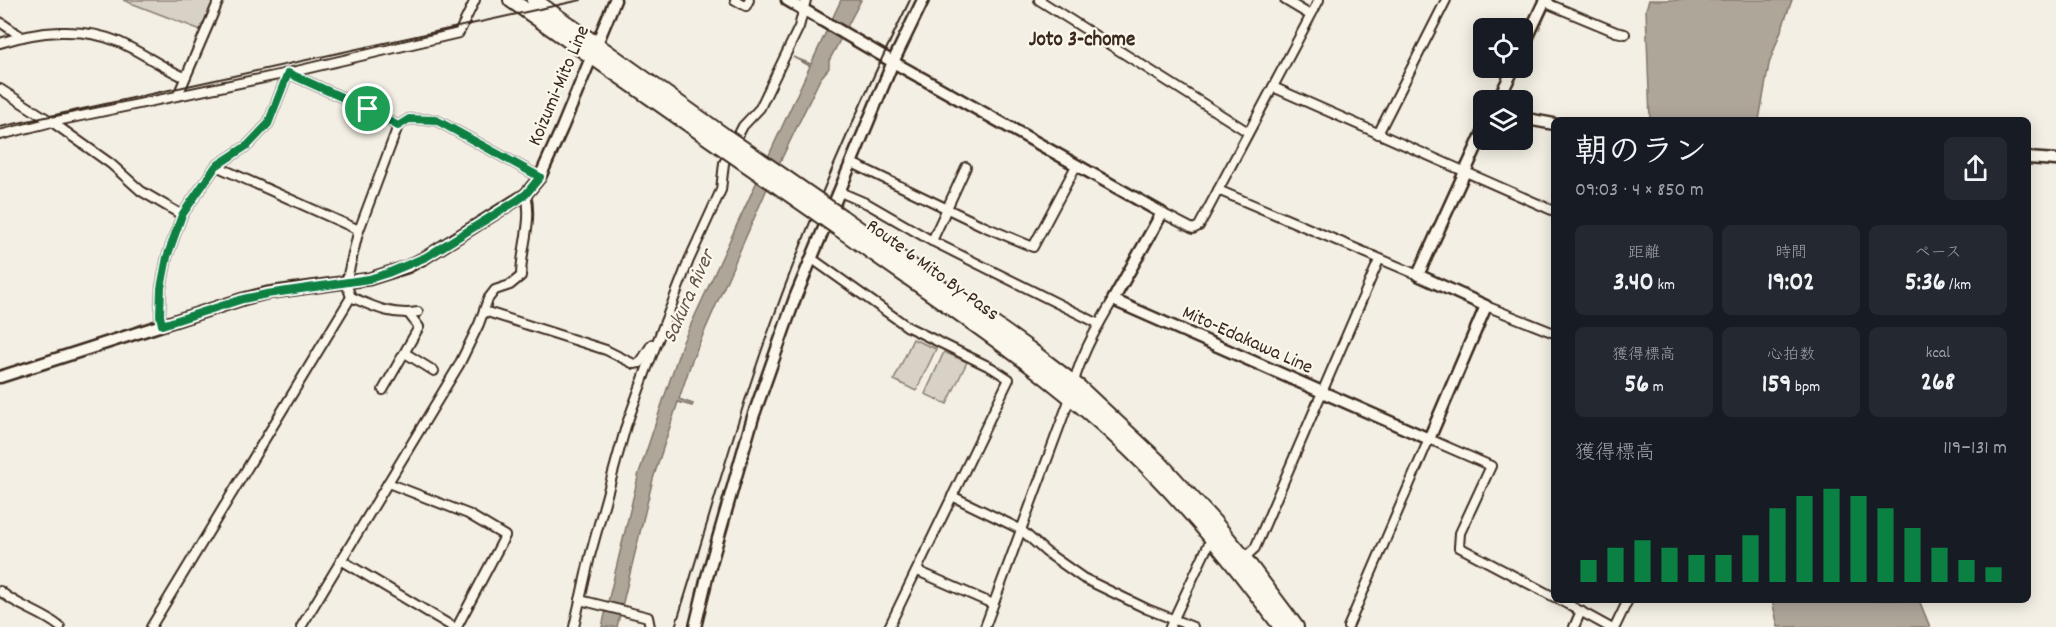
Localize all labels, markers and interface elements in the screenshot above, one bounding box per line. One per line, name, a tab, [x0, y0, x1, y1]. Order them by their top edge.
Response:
map controls	[1473, 18, 1533, 150]
button: locate	[1473, 18, 1533, 78]
street label: Koizumi-Mito Line	[522, 21, 598, 151]
district label: Joto 3-chome	[1029, 26, 1135, 56]
pin	[342, 83, 393, 134]
button: layers	[1473, 90, 1533, 150]
icon: arrive	[351, 92, 384, 125]
text: 朝のラン	[1575, 131, 1707, 178]
button: share	[1944, 137, 2007, 200]
text: 09:03 · 4 × 850 m	[1575, 177, 1704, 205]
street label: Route 6 Mito By-Pass	[860, 213, 1004, 329]
text: 距離	[1628, 242, 1660, 265]
text: 時間	[1775, 242, 1807, 265]
text: ペース	[1914, 242, 1962, 265]
water label: Sakura River	[656, 244, 725, 348]
text: 3.40	[1613, 265, 1654, 302]
text: 19:02	[1767, 265, 1815, 302]
text: 5:36	[1905, 265, 1945, 302]
text: km	[1654, 274, 1675, 297]
text: /km	[1945, 274, 1971, 297]
street label: Mito-Edakawa Line	[1177, 300, 1317, 382]
text: kcal	[1926, 342, 1950, 365]
text: 獲得標高	[1612, 344, 1676, 367]
text: 心拍数	[1767, 344, 1815, 367]
text: 268	[1921, 365, 1955, 402]
text: 56	[1624, 367, 1649, 404]
text: 159	[1762, 367, 1791, 404]
text: m	[1649, 376, 1664, 399]
text: bpm	[1791, 376, 1820, 399]
text: 119–131 m	[1943, 435, 2007, 463]
text: 獲得標高	[1575, 440, 1655, 468]

